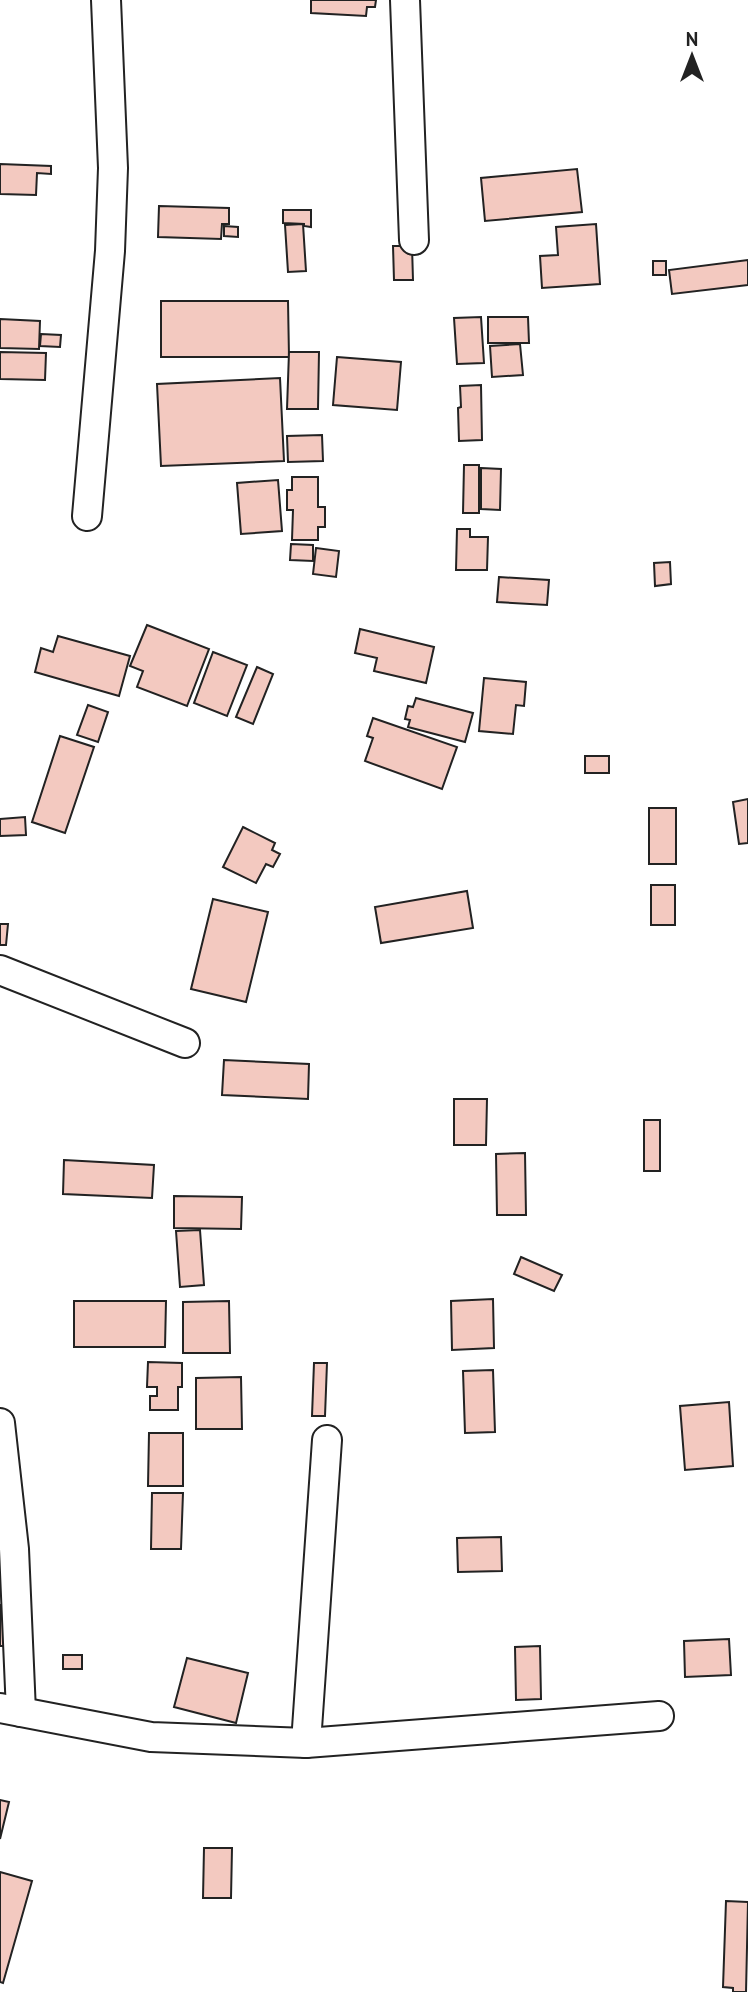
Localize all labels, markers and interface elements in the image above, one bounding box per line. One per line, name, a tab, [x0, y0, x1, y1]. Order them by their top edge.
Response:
north arrow	[657, 21, 727, 91]
text: N	[686, 27, 698, 51]

